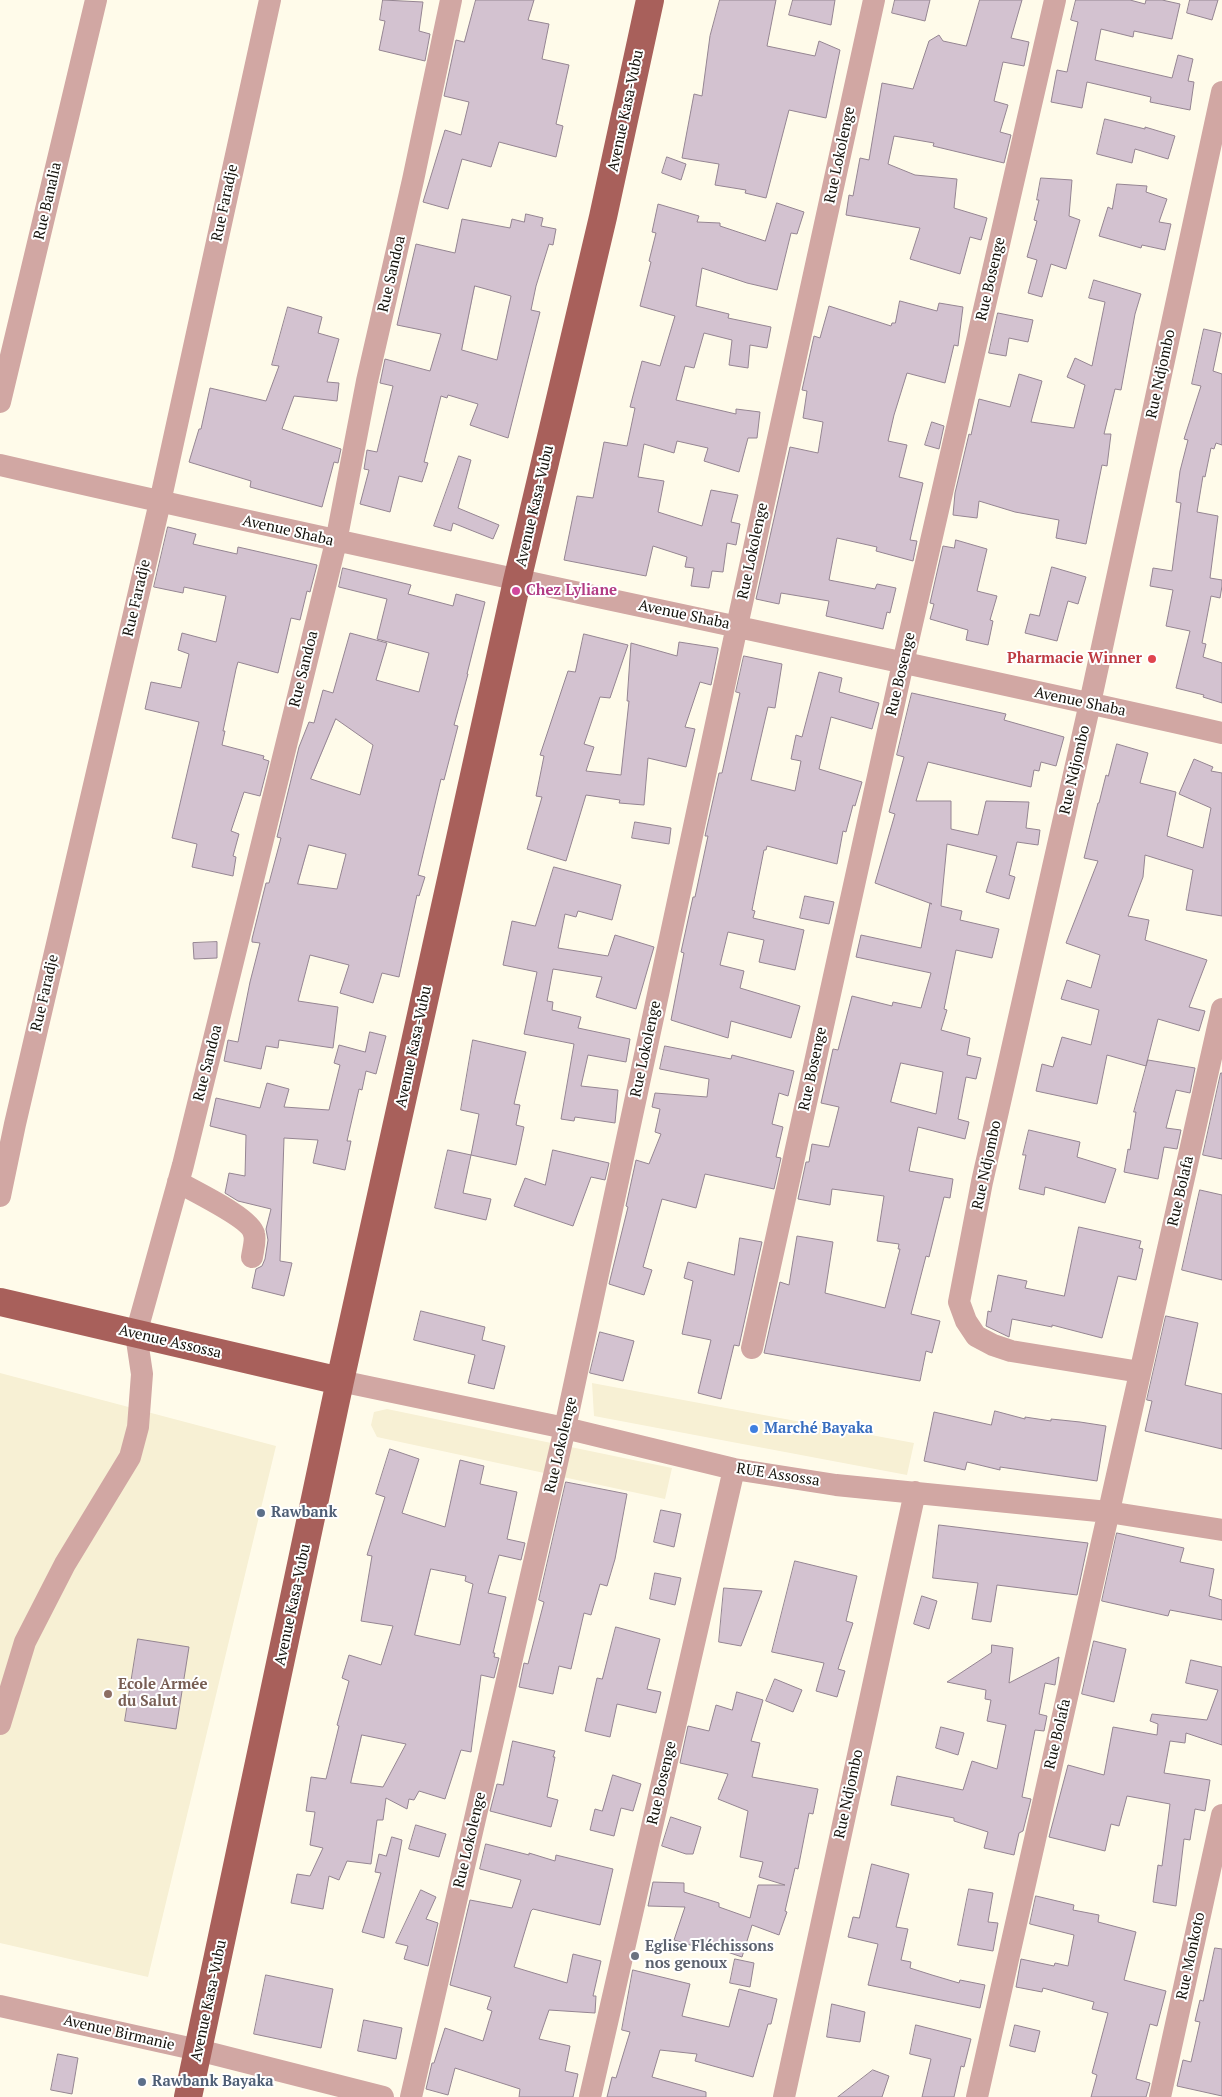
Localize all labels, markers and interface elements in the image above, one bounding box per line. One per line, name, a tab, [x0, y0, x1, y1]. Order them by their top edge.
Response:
street label: Avenue Kasa-Vubu	[604, 48, 648, 174]
street label: Rue Lokolenge	[821, 105, 859, 205]
street label: Rue Banalia	[30, 160, 66, 242]
street label: Rue Faradje	[208, 163, 242, 243]
street label: Rue Sandoa	[374, 234, 410, 314]
street label: Rue Bosenge	[973, 235, 1009, 323]
street label: Rue Ndjombo	[1143, 328, 1179, 420]
street label: Avenue Kasa-Vubu	[512, 444, 558, 568]
street label: Rue Lokolenge	[734, 501, 772, 601]
street label: Avenue Shaba	[241, 512, 335, 550]
street label: Rue Faradje	[119, 558, 155, 638]
place label: Chez Lyliane	[526, 582, 617, 600]
marker: Chez Lyliane	[510, 585, 522, 597]
street label: Avenue Shaba	[637, 597, 731, 633]
street label: Rue Sandoa	[286, 629, 322, 709]
street label: Rue Bosenge	[883, 630, 919, 718]
place label: Pharmacie Winner	[1007, 650, 1142, 668]
marker: Pharmacie Winner	[1146, 653, 1158, 665]
street label: Avenue Shaba	[1033, 684, 1127, 720]
street label: Rue Ndjombo	[1056, 724, 1094, 816]
street label: Rue Faradje	[27, 953, 63, 1033]
street label: Avenue Kasa-Vubu	[392, 984, 436, 1110]
street label: Rue Lokolenge	[627, 999, 665, 1099]
street label: Rue Sandoa	[190, 1023, 226, 1103]
street label: Rue Bosenge	[795, 1025, 831, 1113]
street label: Rue Ndjombo	[969, 1119, 1005, 1211]
street label: Rue Bolafa	[1164, 1154, 1198, 1228]
street label: Avenue Assossa	[117, 1321, 223, 1363]
street label: Rue Lokolenge	[541, 1395, 581, 1495]
place label: Marché Bayaka	[764, 1420, 873, 1438]
marker: Marché Bayaka	[748, 1423, 760, 1435]
street label: RUE Assossa	[735, 1460, 821, 1490]
place label: Rawbank	[271, 1504, 337, 1522]
marker: Rawbank	[255, 1507, 267, 1519]
street label: Avenue Kasa-Vubu	[271, 1542, 315, 1668]
place label: Ecole Armée du Salut	[118, 1676, 207, 1711]
marker: Ecole Armée du Salut	[102, 1688, 114, 1700]
street label: Rue Bolafa	[1041, 1697, 1075, 1771]
street label: Rue Bosenge	[644, 1739, 680, 1827]
street label: Rue Ndjombo	[831, 1748, 867, 1840]
street label: Rue Lokolenge	[450, 1790, 490, 1890]
street label: Rue Monkoto	[1173, 1911, 1209, 2001]
street label: Avenue Kasa-Vubu	[187, 1938, 231, 2064]
place label: Eglise Fléchissons nos genoux	[645, 1938, 774, 1973]
marker: Eglise Fléchissons nos genoux	[629, 1950, 641, 1962]
street label: Avenue Birmanie	[62, 2011, 176, 2055]
place label: Rawbank Bayaka	[152, 2073, 274, 2091]
marker: Rawbank Bayaka	[136, 2076, 148, 2088]

